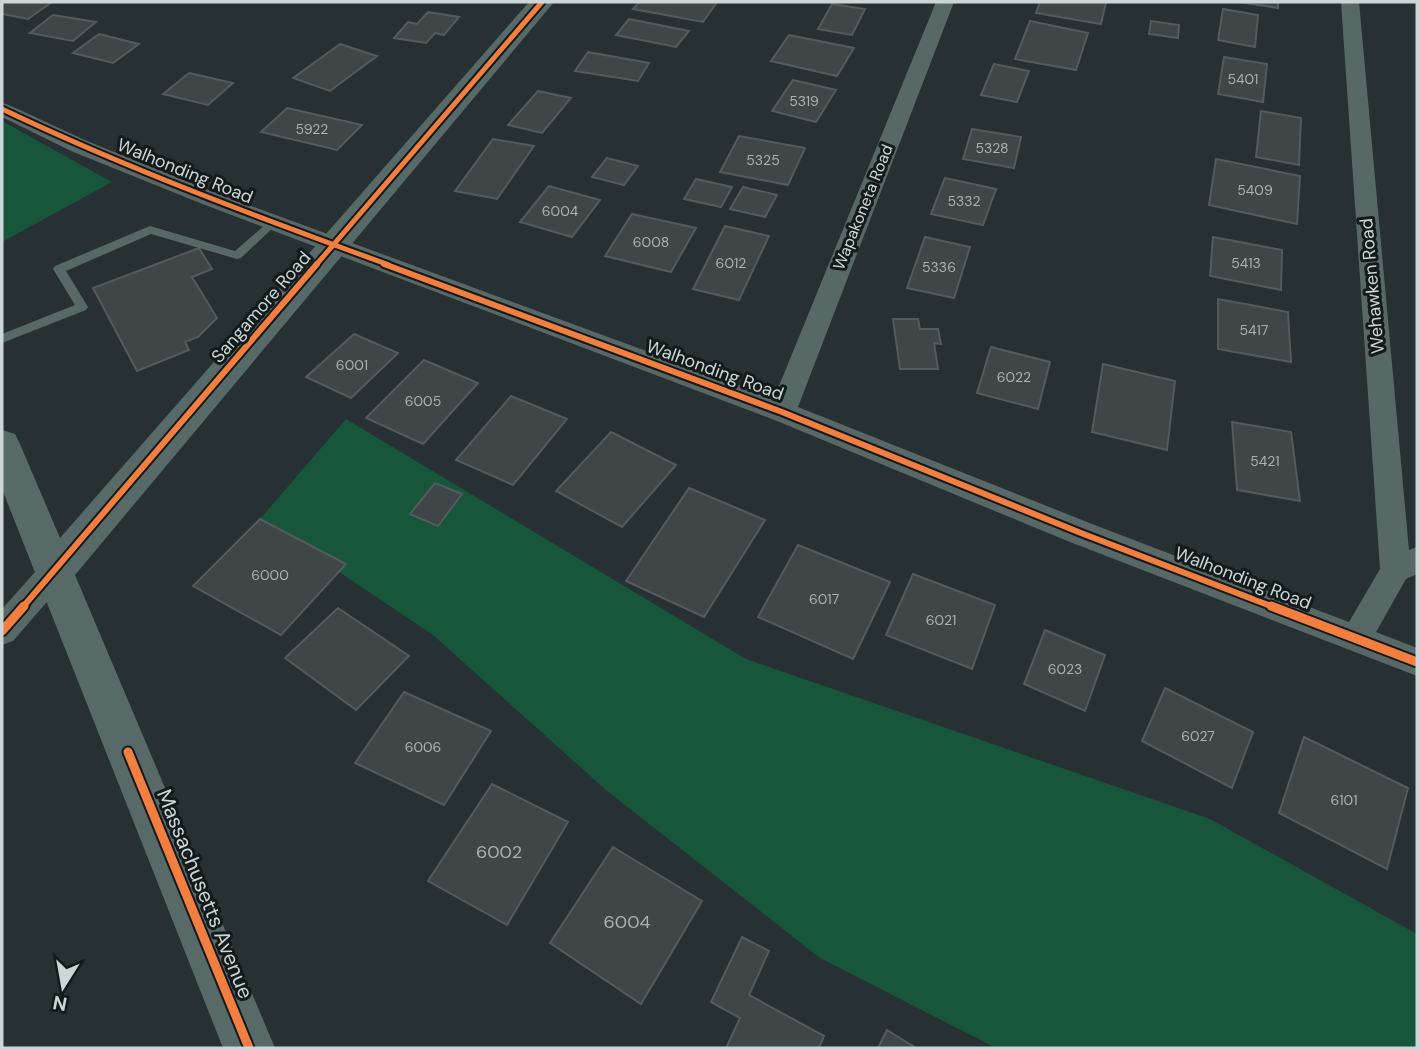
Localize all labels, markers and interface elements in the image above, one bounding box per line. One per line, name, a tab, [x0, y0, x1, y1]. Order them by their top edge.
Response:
house number: 5401	[1228, 70, 1258, 88]
house number: 5319	[789, 92, 819, 110]
house number: 5922	[296, 120, 328, 138]
street label: Walhonding Road	[114, 133, 256, 209]
house number: 5328	[975, 139, 1009, 157]
street label: Wapakoneta Road	[828, 141, 898, 273]
house number: 5325	[746, 151, 780, 169]
house number: 5409	[1237, 181, 1273, 199]
house number: 5332	[947, 192, 981, 210]
house number: 6004	[542, 202, 579, 220]
street label: Wehawken Road	[1354, 217, 1390, 355]
house number: 6008	[633, 233, 669, 251]
street label: Sangamore Road	[206, 246, 316, 368]
house number: 6012	[716, 254, 746, 272]
house number: 5413	[1231, 254, 1261, 272]
house number: 5336	[922, 258, 956, 276]
house number: 5417	[1240, 321, 1268, 339]
street label: Walhonding Road	[643, 334, 787, 406]
house number: 6001	[336, 356, 368, 374]
house number: 6022	[997, 368, 1031, 386]
house number: 6005	[405, 392, 441, 410]
house number: 5421	[1250, 452, 1280, 470]
street label: Walhonding Road	[1171, 541, 1315, 615]
house number: 6000	[251, 566, 289, 584]
house number: 6017	[809, 590, 839, 608]
house number: 6021	[926, 611, 956, 629]
house number: 6023	[1048, 660, 1082, 678]
house number: 6027	[1181, 727, 1215, 745]
house number: 6006	[405, 738, 441, 756]
street label: Massachusetts Avenue	[150, 785, 260, 1003]
house number: 6101	[1330, 791, 1358, 809]
house number: 6002	[476, 840, 522, 864]
house number: 6004	[604, 910, 650, 934]
north arrow	[28, 952, 98, 1022]
text: N	[51, 990, 69, 1017]

